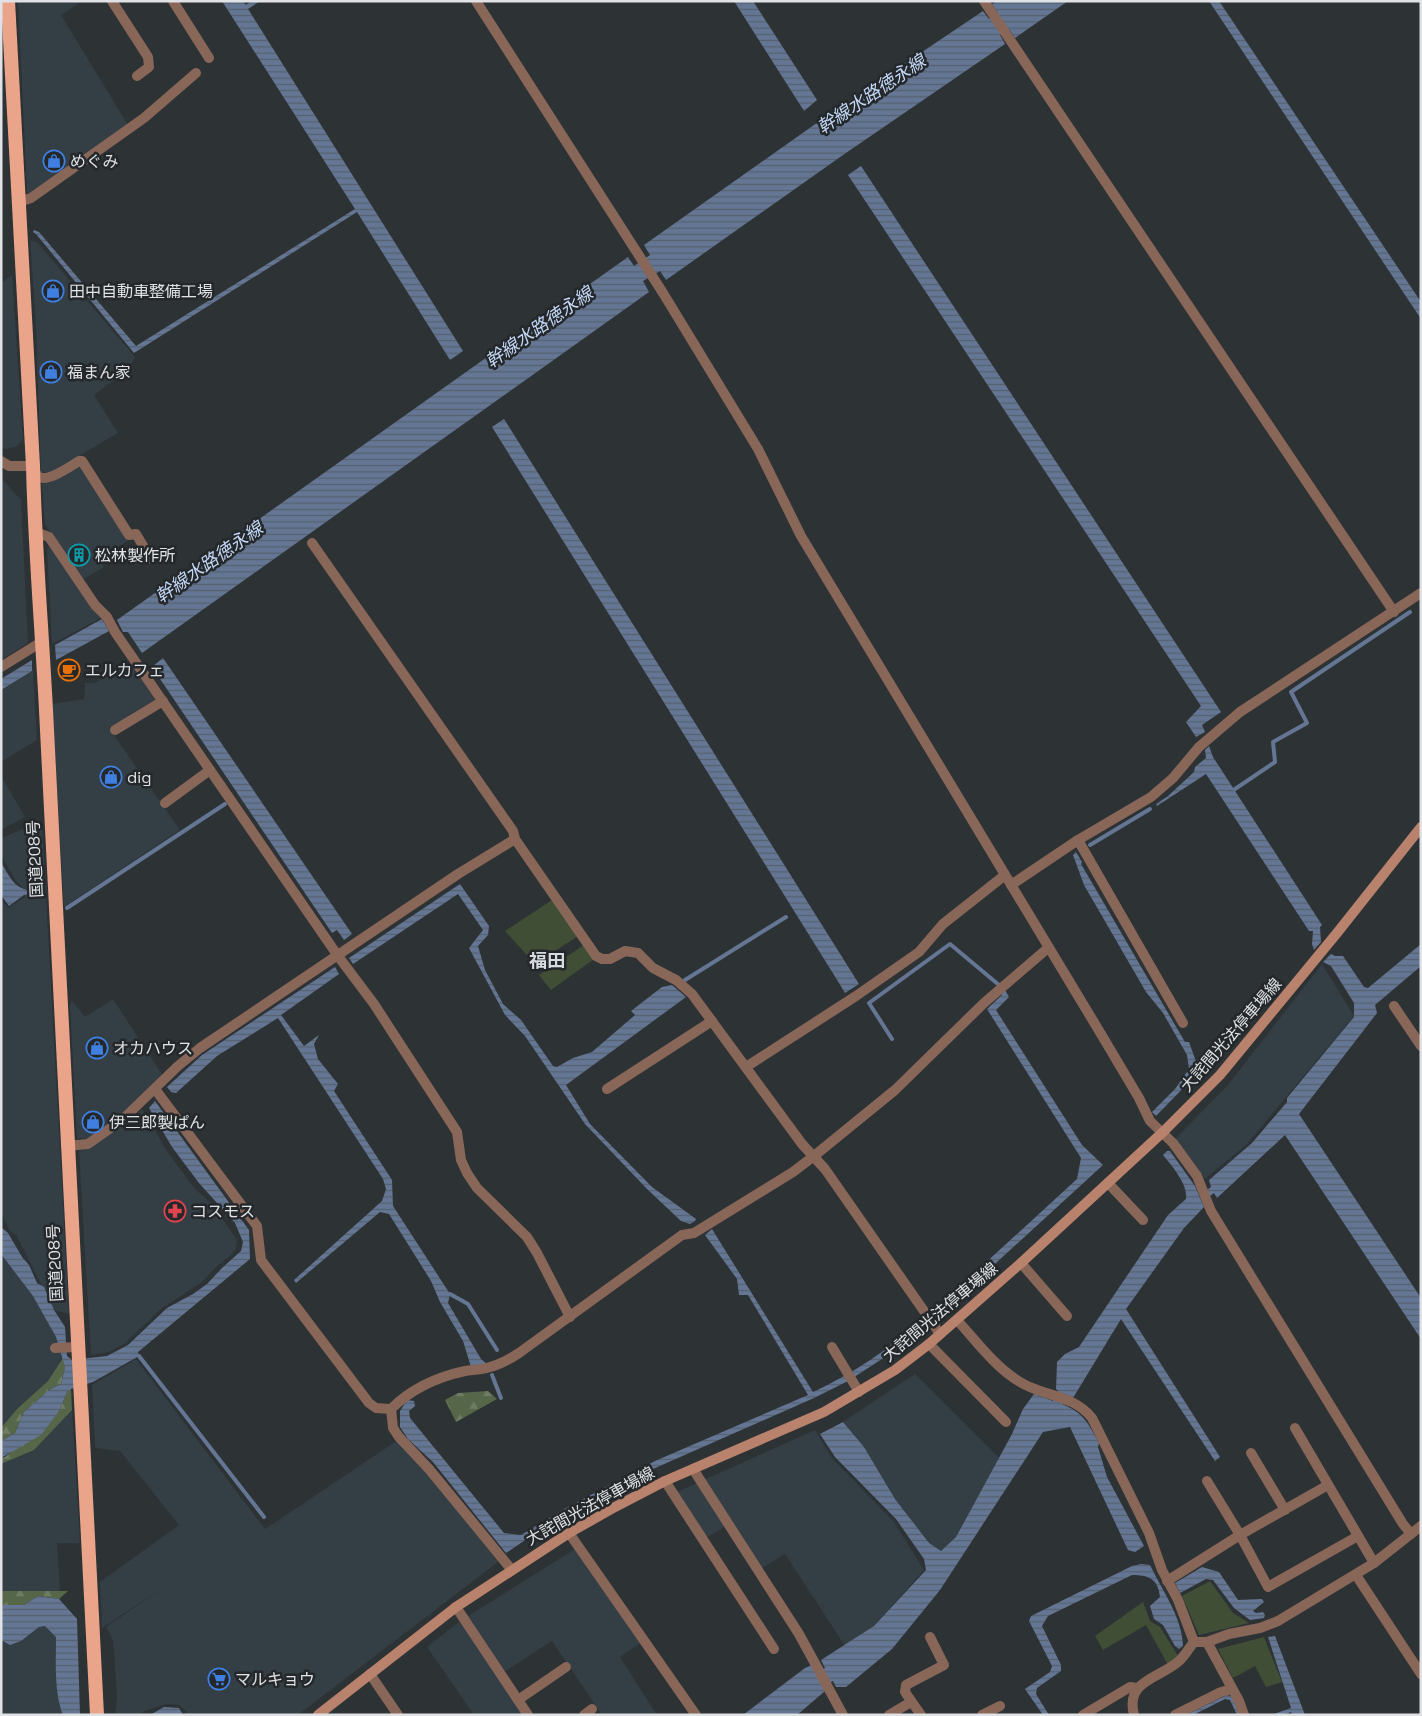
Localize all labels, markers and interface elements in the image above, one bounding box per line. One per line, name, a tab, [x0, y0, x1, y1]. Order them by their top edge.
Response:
water label: 幹線水路徳永線	[812, 48, 931, 139]
shop icon: めぐみ	[42, 149, 66, 173]
place label: めぐみ	[70, 151, 118, 172]
shop icon: 田中自動車整備工場	[41, 279, 65, 303]
water label: 幹線水路徳永線	[481, 280, 599, 373]
place label: 田中自動車整備工場	[69, 281, 213, 302]
shop icon: 福まん家	[39, 360, 63, 384]
place label: 福まん家	[67, 362, 131, 383]
water label: 幹線水路徳永線	[151, 515, 269, 608]
building icon: 松林製作所	[67, 543, 91, 567]
place label: 松林製作所	[95, 545, 175, 566]
cafe icon: エルカフェ	[57, 658, 81, 682]
place label: エルカフェ	[85, 660, 165, 681]
shop icon: dig	[99, 765, 123, 789]
place label: dig	[127, 767, 152, 788]
street label: 国道208号	[22, 820, 48, 898]
district label: 福田	[529, 949, 565, 972]
street label: 大詫間光法停車場線	[1176, 974, 1286, 1096]
shop icon: オカハウス	[85, 1036, 109, 1060]
place label: オカハウス	[113, 1038, 193, 1059]
shop icon: 伊三郎製ぱん	[81, 1110, 105, 1134]
place label: 伊三郎製ぱん	[109, 1112, 205, 1133]
pharmacy icon: コスモス	[163, 1199, 187, 1223]
place label: コスモス	[191, 1201, 255, 1222]
street label: 国道208号	[42, 1224, 68, 1302]
street label: 大詫間光法停車場線	[878, 1258, 1002, 1366]
street label: 大詫間光法停車場線	[522, 1462, 658, 1550]
supermarket icon: マルキョウ	[207, 1667, 231, 1691]
place label: マルキョウ	[235, 1669, 315, 1690]

